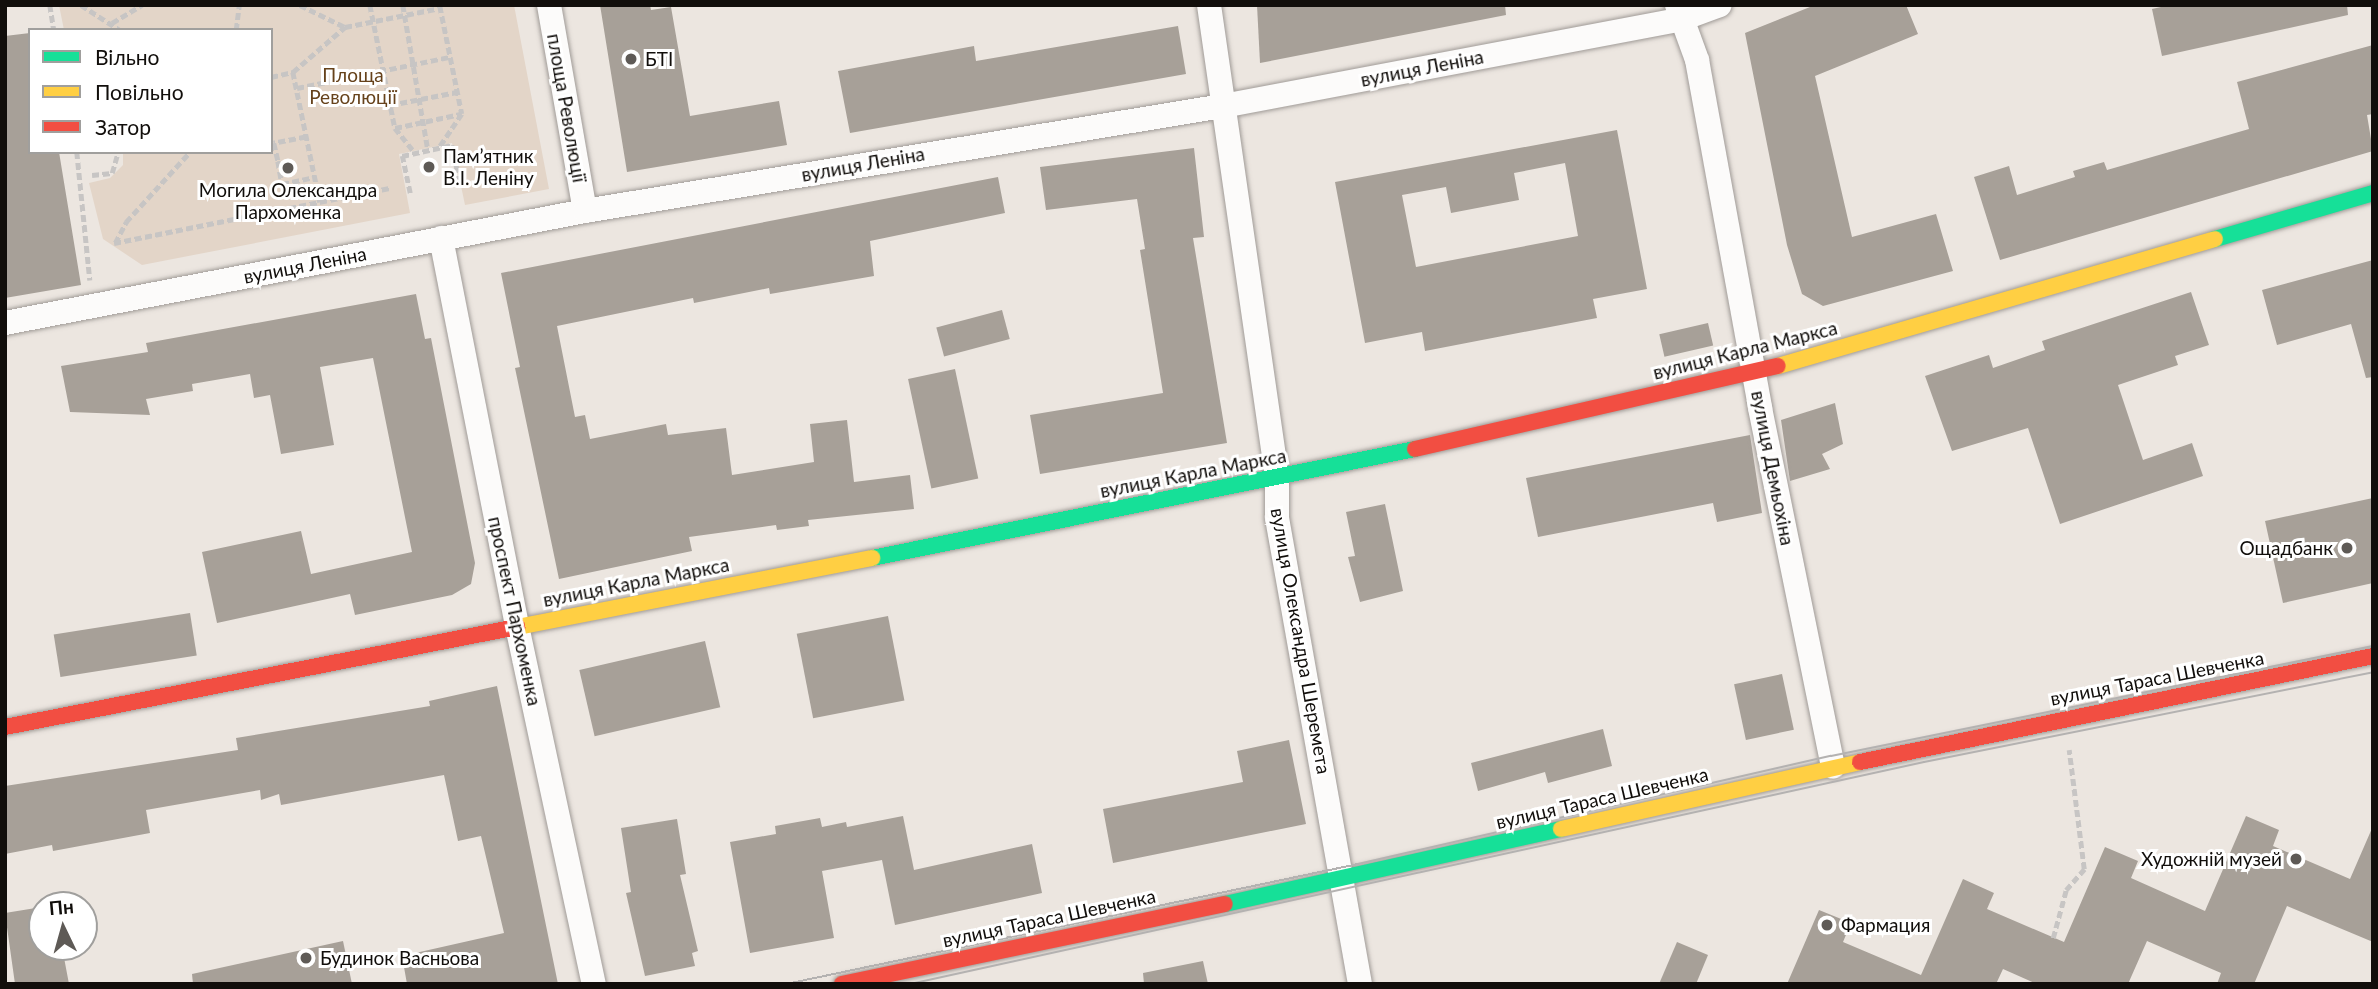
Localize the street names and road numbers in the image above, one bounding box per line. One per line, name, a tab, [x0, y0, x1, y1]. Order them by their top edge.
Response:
street label: площа Революції	[543, 32, 591, 184]
street label: вулиця Леніна	[1359, 45, 1485, 91]
street label: вулиця Леніна	[800, 142, 926, 186]
street label: вулиця Леніна	[242, 242, 368, 288]
street label: вулиця Карла Маркса	[1651, 316, 1839, 384]
street label: вулиця Демьохіна	[1747, 389, 1799, 547]
street label: вулиця Карла Маркса	[1098, 444, 1288, 502]
street label: вулиця Олександра Шеремета	[1266, 506, 1336, 776]
street label: проспект Пархоменка	[484, 514, 546, 708]
street label: вулиця Карла Маркса	[541, 553, 731, 611]
street label: вулиця Тараса Шевченка	[2048, 646, 2266, 710]
street label: вулиця Тараса Шевченка	[1494, 762, 1710, 834]
street label: вулиця Тараса Шевченка	[940, 884, 1158, 952]

